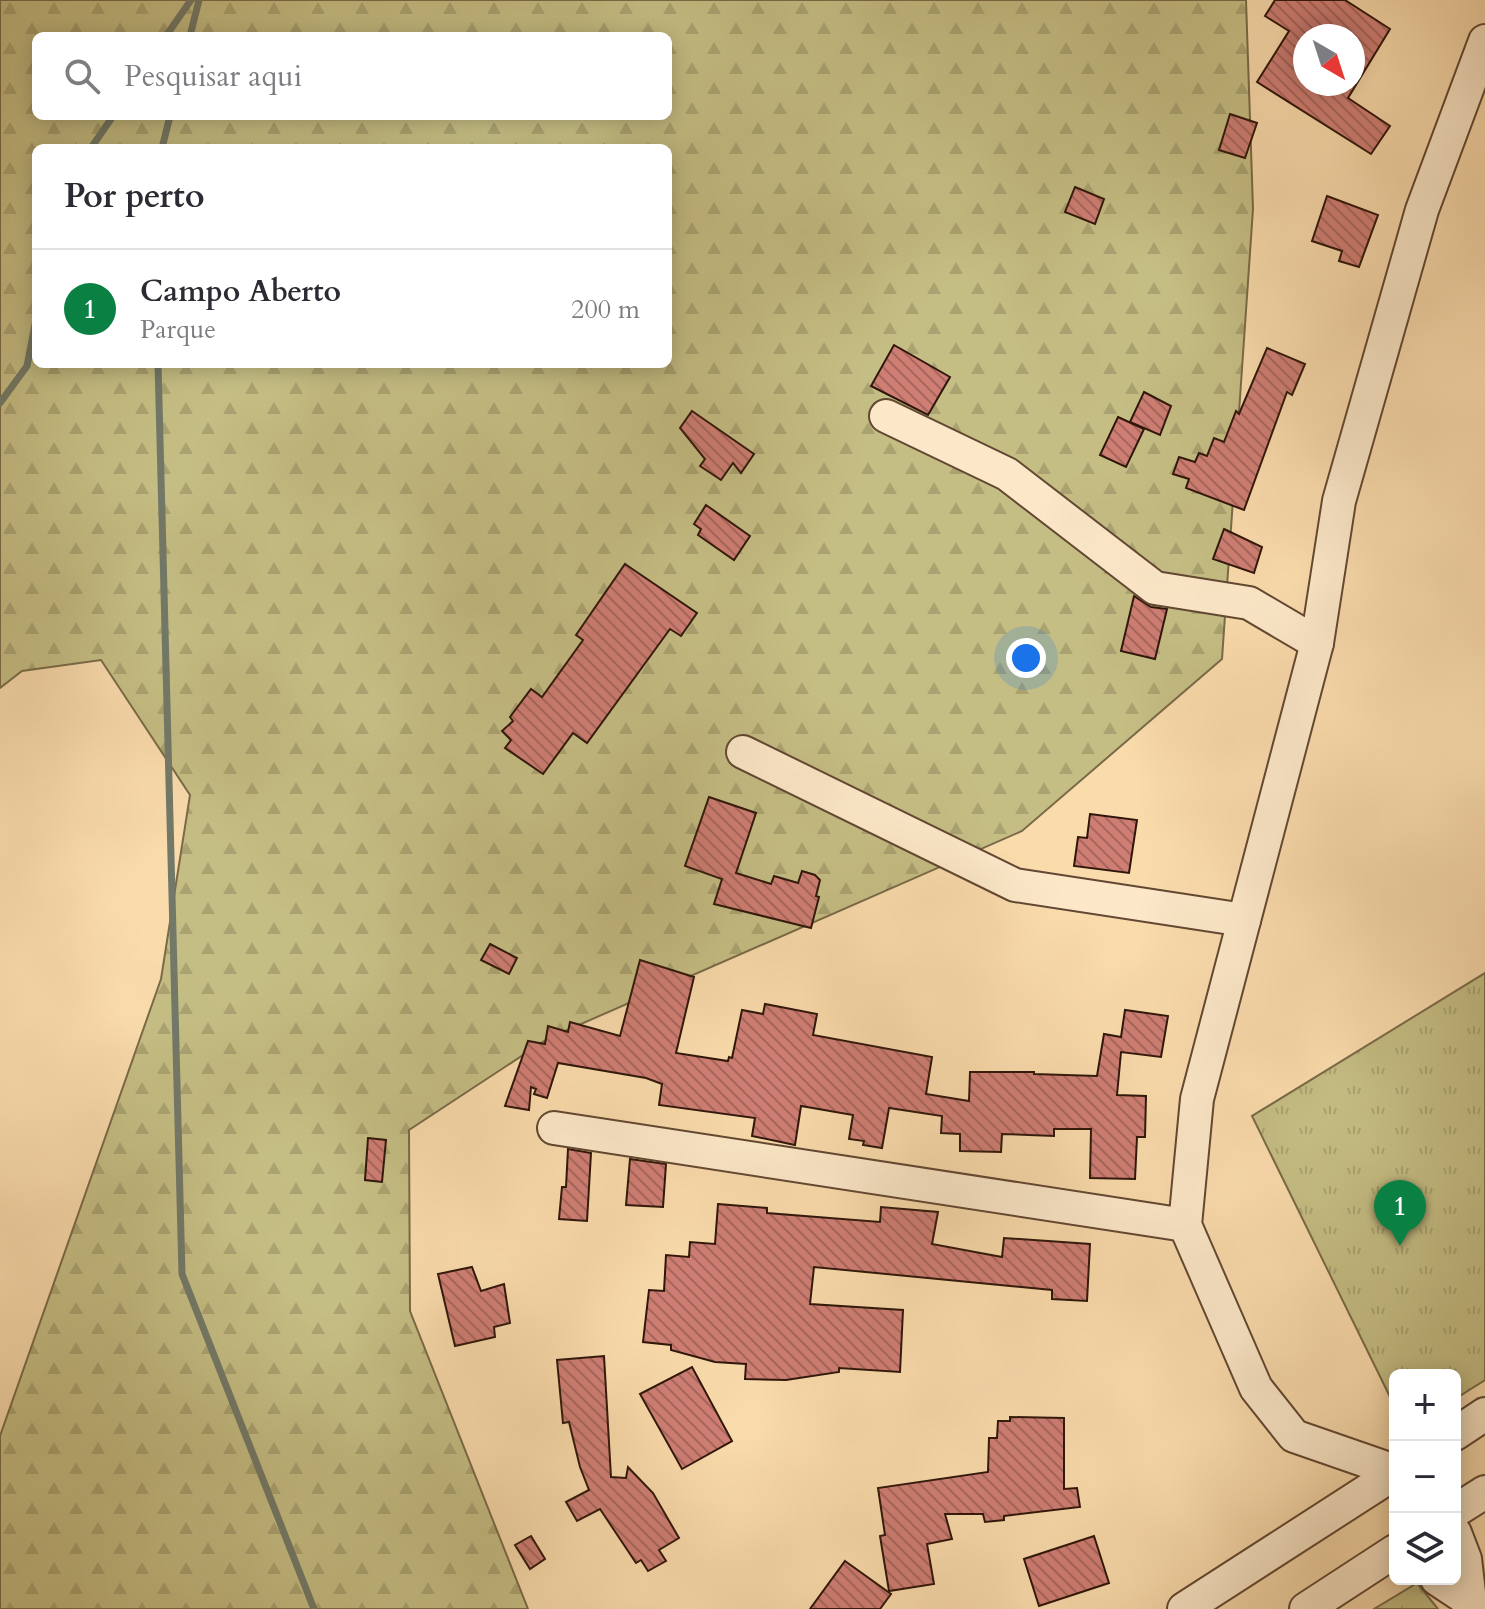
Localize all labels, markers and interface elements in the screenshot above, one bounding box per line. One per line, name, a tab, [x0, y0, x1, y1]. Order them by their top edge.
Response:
north arrow	[1293, 24, 1365, 96]
search box	[32, 32, 672, 120]
icon: search	[60, 54, 104, 98]
text: Pesquisar aqui	[124, 56, 302, 97]
text: Por perto	[64, 173, 205, 219]
text: Campo Aberto	[140, 271, 341, 312]
text: 1	[83, 292, 97, 327]
text: 200 m	[571, 292, 640, 327]
text: Parque	[140, 312, 216, 347]
your location	[1006, 638, 1046, 678]
pin: 1	[1374, 1180, 1426, 1246]
map controls	[1389, 1369, 1461, 1585]
button: +	[1389, 1369, 1461, 1441]
button: −	[1389, 1441, 1461, 1513]
button: layers	[1389, 1513, 1461, 1585]

